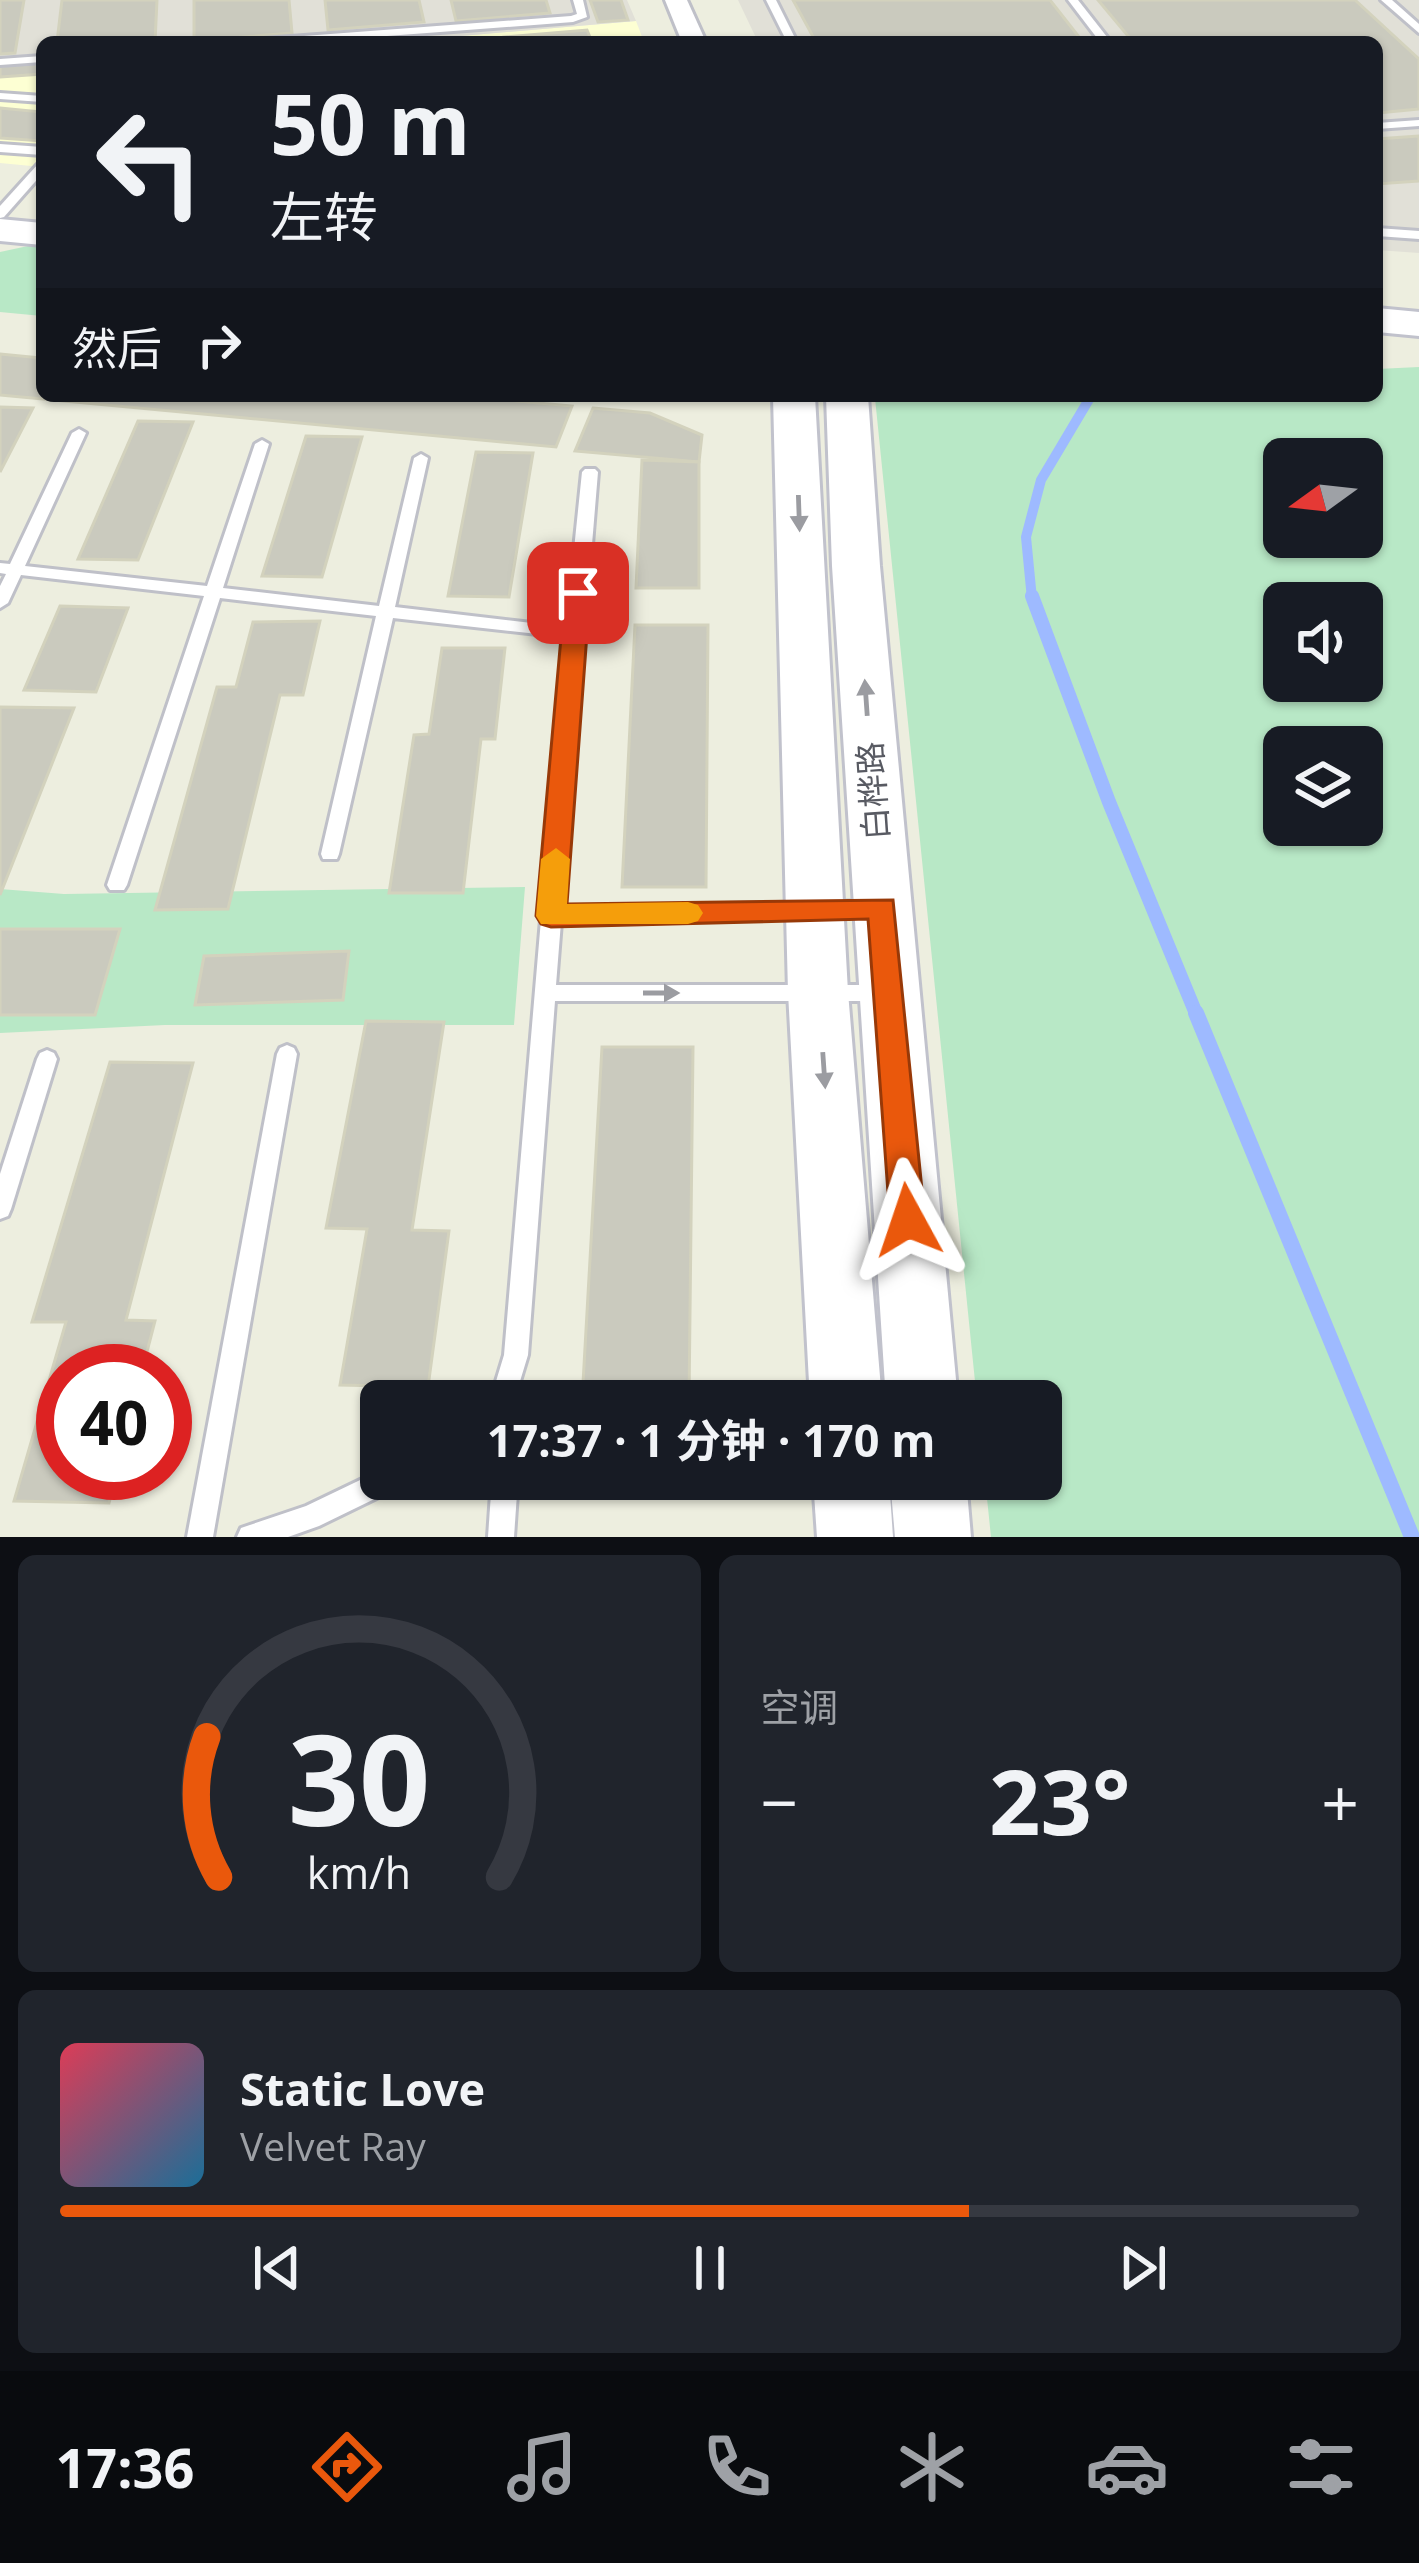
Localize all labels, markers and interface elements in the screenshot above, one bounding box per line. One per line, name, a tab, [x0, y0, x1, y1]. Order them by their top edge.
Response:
text: 50 m	[270, 65, 470, 180]
icon: left	[72, 84, 228, 240]
text: 左转	[270, 179, 378, 253]
icon: right	[186, 312, 252, 378]
text: 然后	[72, 317, 162, 378]
north arrow	[1263, 438, 1383, 558]
map controls	[1263, 438, 1383, 846]
one-way arrow	[790, 495, 809, 533]
pin	[527, 542, 629, 644]
icon: arrive	[545, 560, 611, 626]
button: sound	[1263, 582, 1383, 702]
one-way arrow	[856, 679, 875, 716]
button: layers	[1263, 726, 1383, 846]
street label: 白桦路	[847, 740, 898, 842]
one-way arrow	[643, 983, 681, 1003]
one-way arrow	[814, 1052, 833, 1089]
position arrow	[845, 1157, 971, 1283]
speed limit sign: 40	[36, 1344, 192, 1500]
text: 17:37 · 1 分钟 · 170 m	[487, 1409, 935, 1470]
text: 空调	[761, 1680, 839, 1733]
text: 30	[288, 1693, 431, 1863]
text: 23°	[989, 1739, 1130, 1861]
text: −	[761, 1756, 798, 1846]
text: +	[1321, 1756, 1359, 1846]
text: km/h	[307, 1842, 411, 1901]
text: Static Love	[240, 2058, 485, 2119]
text: Velvet Ray	[240, 2119, 426, 2172]
icon: previous	[244, 2235, 310, 2301]
icon: pause	[677, 2235, 743, 2301]
icon: next	[1110, 2235, 1176, 2301]
icon: directions	[305, 2425, 389, 2509]
icon: music	[500, 2425, 584, 2509]
icon: phone	[695, 2425, 779, 2509]
icon: climate	[890, 2425, 974, 2509]
icon: car	[1085, 2425, 1169, 2509]
icon: filters	[1279, 2425, 1363, 2509]
text: 17:36	[55, 2430, 194, 2504]

